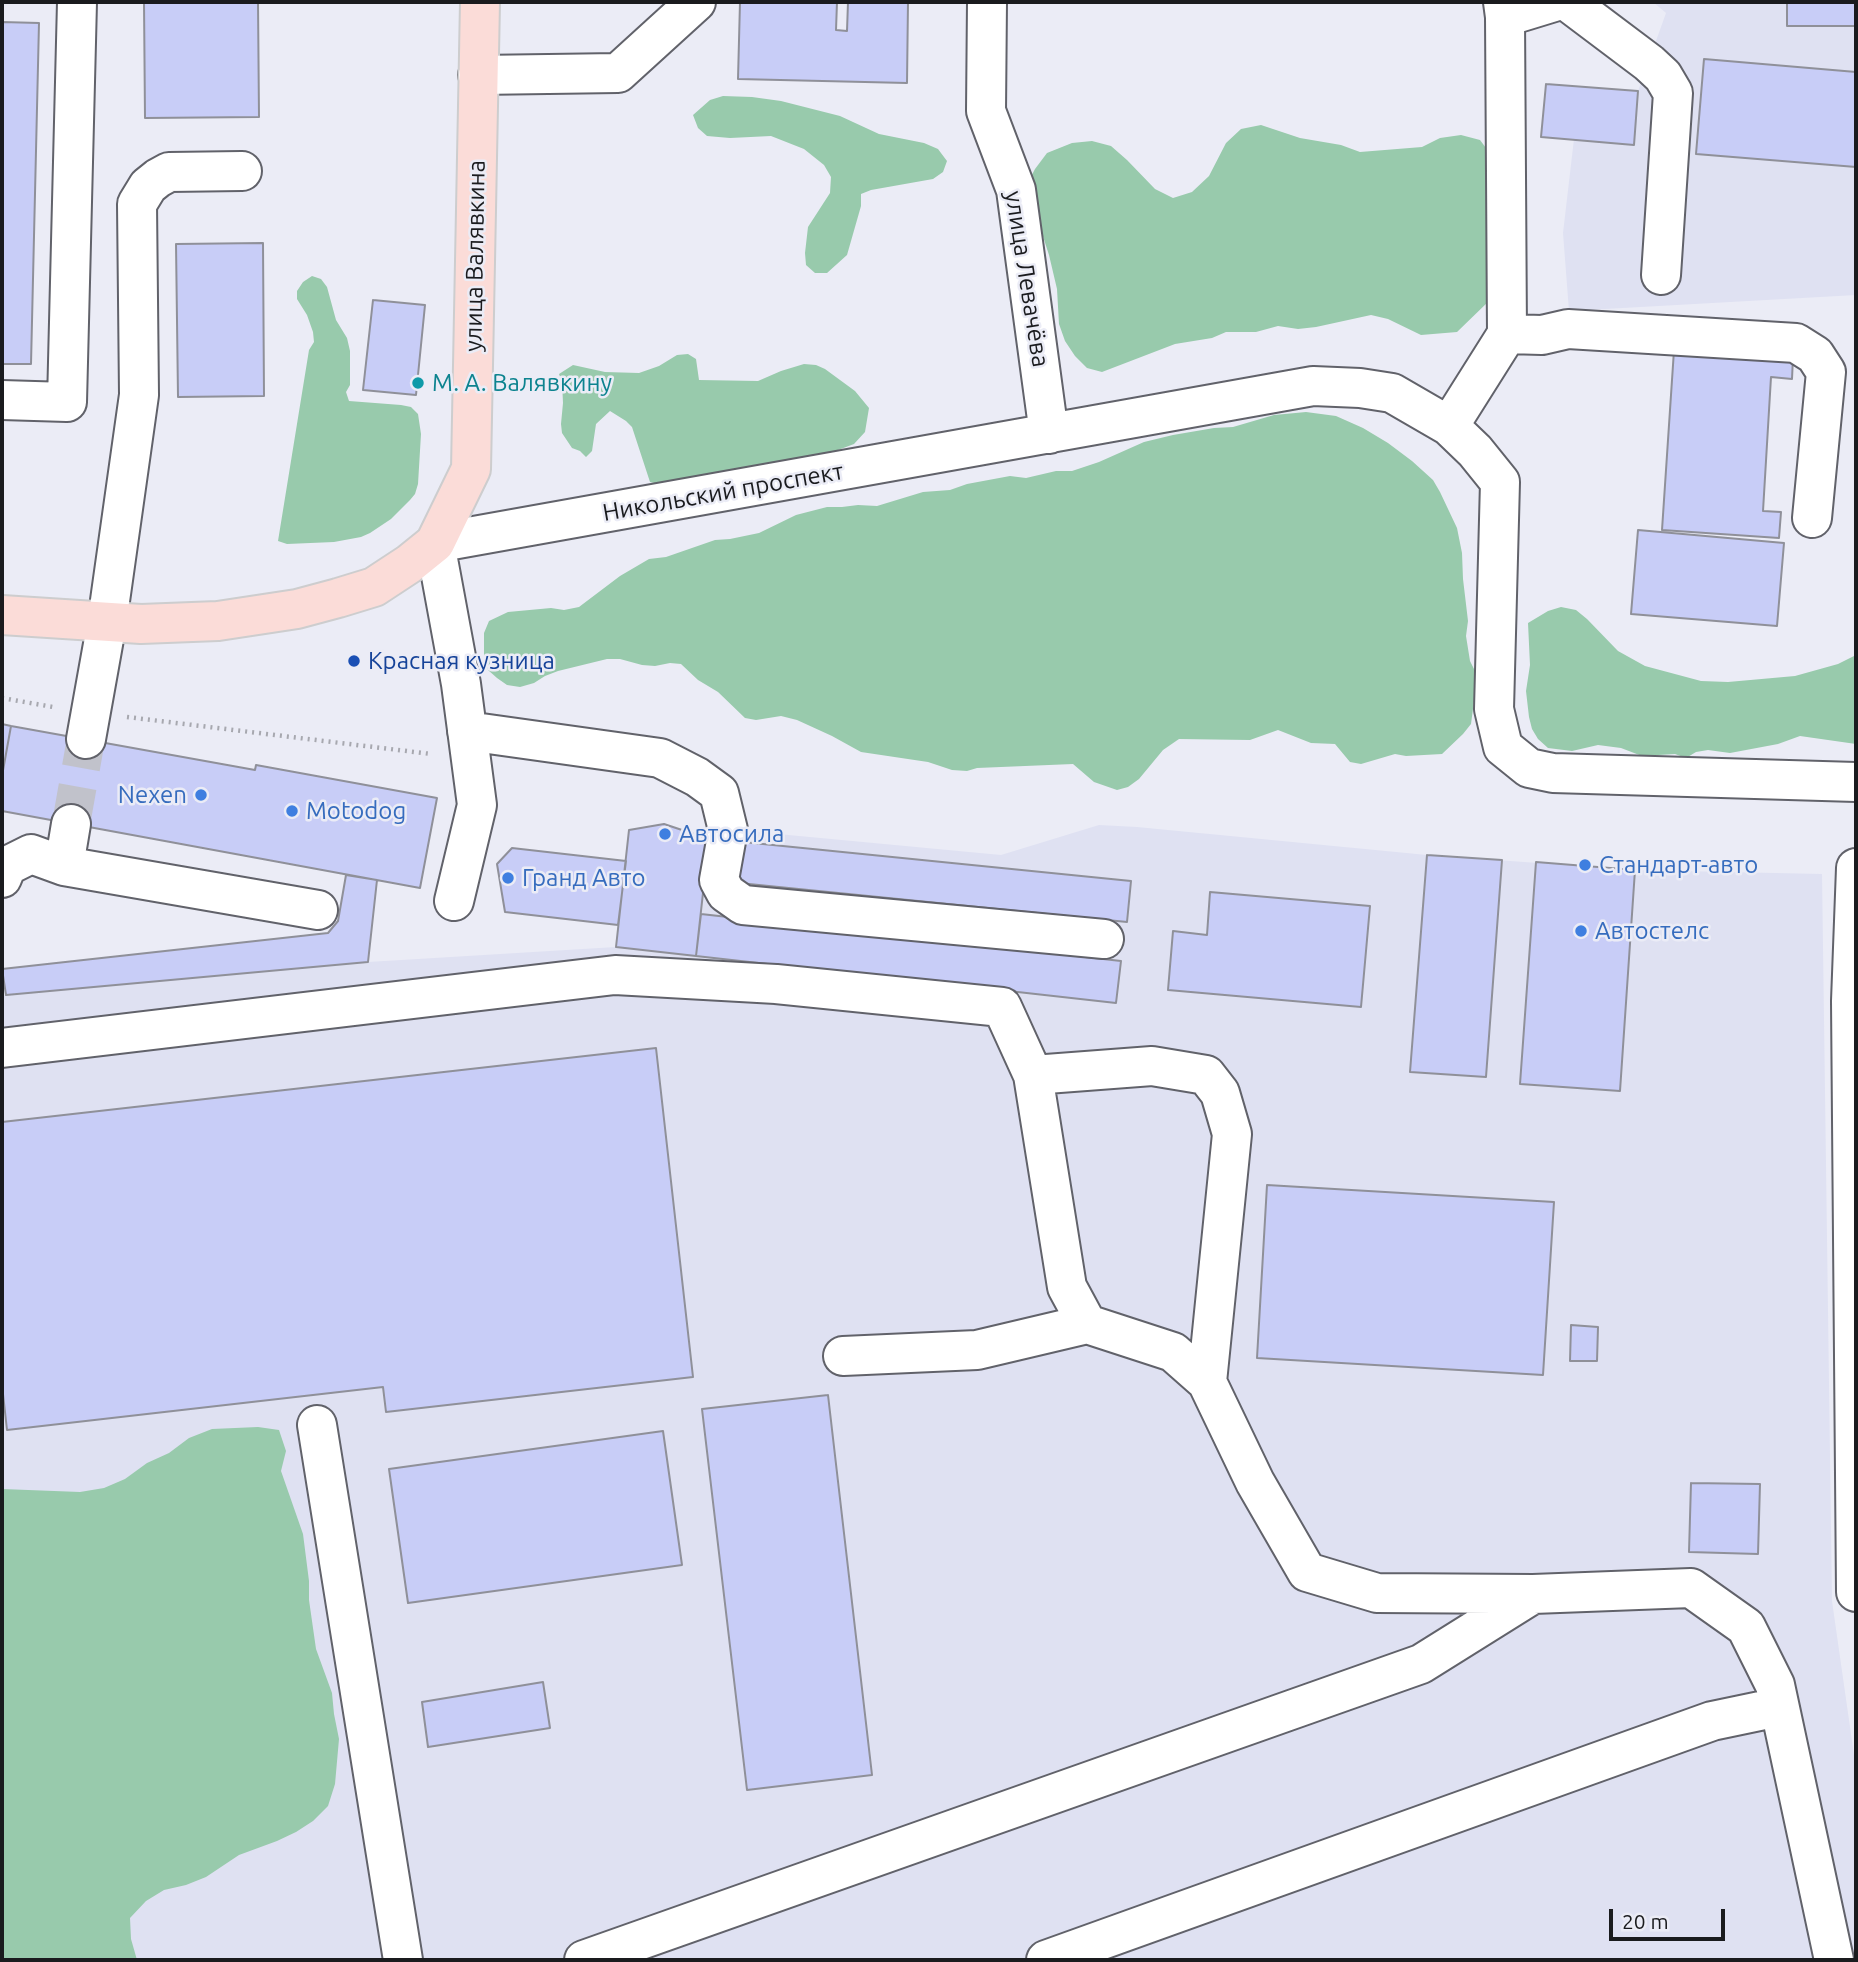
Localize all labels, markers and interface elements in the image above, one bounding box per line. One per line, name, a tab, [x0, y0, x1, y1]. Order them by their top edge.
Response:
street label: улица Валявкина	[459, 160, 491, 352]
street label: улица Левачёва	[999, 189, 1055, 369]
place label: М. А. Валявкину	[432, 369, 612, 397]
marker: М. А. Валявкину	[410, 375, 426, 391]
street label: Никольский проспект	[600, 457, 846, 527]
place label: Красная кузница	[368, 647, 555, 675]
marker: Красная кузница	[346, 653, 362, 669]
place label: Nexen	[118, 781, 187, 809]
marker: Nexen	[193, 787, 209, 803]
place label: Motodog	[306, 797, 406, 825]
marker: Motodog	[284, 803, 300, 819]
place label: Автосила	[679, 820, 784, 848]
marker: Автосила	[657, 826, 673, 842]
place label: Стандарт-авто	[1599, 851, 1758, 879]
marker: Стандарт-авто	[1577, 857, 1593, 873]
place label: Гранд Авто	[522, 864, 646, 892]
marker: Гранд Авто	[500, 870, 516, 886]
place label: Автостелс	[1595, 917, 1709, 945]
marker: Автостелс	[1573, 923, 1589, 939]
scale bar	[1613, 1896, 1728, 1940]
text: 20 m	[1622, 1909, 1669, 1933]

